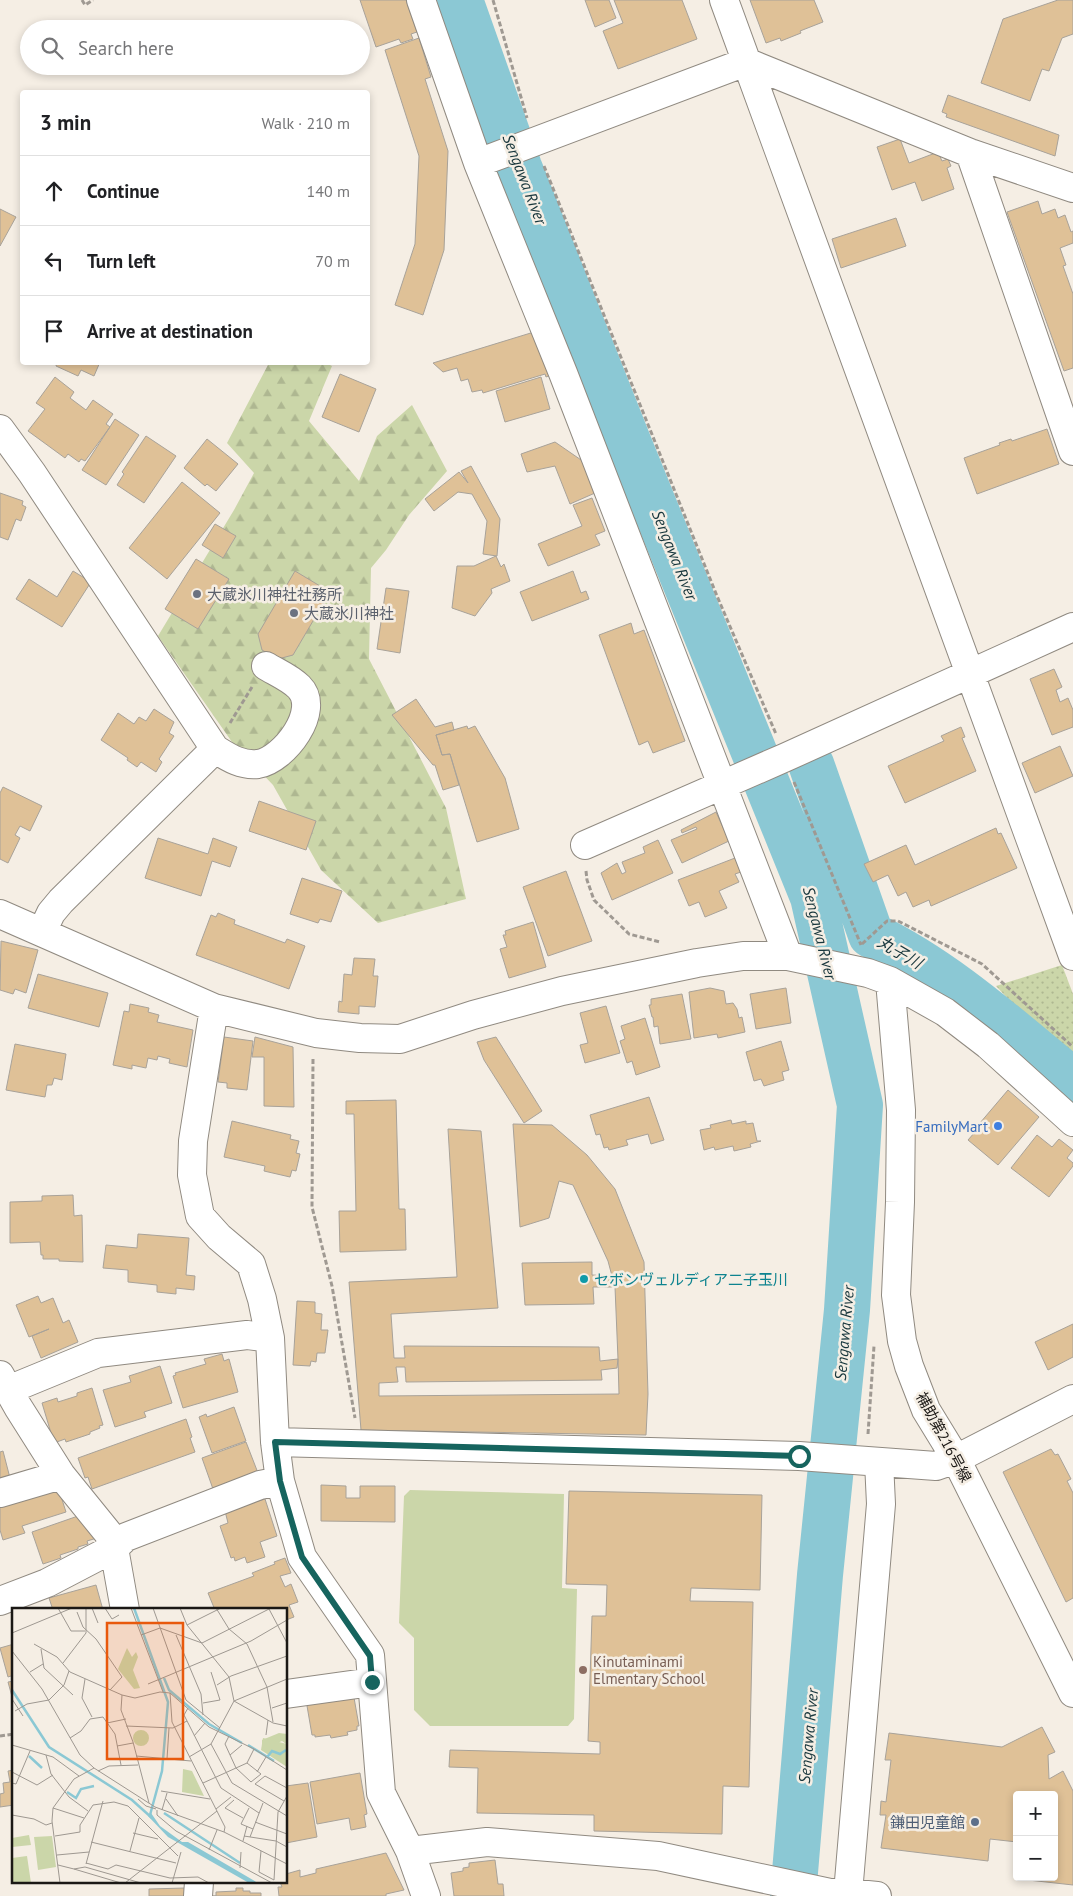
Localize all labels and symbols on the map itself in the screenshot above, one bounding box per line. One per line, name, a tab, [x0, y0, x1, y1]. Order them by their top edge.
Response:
water label: Sengawa River	[499, 131, 552, 229]
water label: Sengawa River	[648, 507, 703, 605]
place label: 大蔵氷川神社社務所	[207, 585, 342, 604]
marker: 大蔵氷川神社社務所	[191, 588, 203, 600]
place label: 大蔵氷川神社	[304, 604, 394, 623]
marker: 大蔵氷川神社	[288, 607, 300, 619]
water label: Sengawa River	[799, 884, 842, 983]
water label: 丸子川	[874, 931, 928, 974]
place label: FamilyMart	[915, 1117, 988, 1136]
marker: FamilyMart	[992, 1120, 1004, 1132]
place label: セボンヴェルディア二子玉川	[594, 1270, 788, 1289]
marker: セボンヴェルディア二子玉川	[578, 1273, 590, 1285]
water label: Sengawa River	[830, 1283, 858, 1381]
street label: 補助第216号線	[912, 1389, 976, 1485]
route start	[788, 1445, 811, 1468]
inset map	[12, 1608, 288, 1884]
place label: Kinutaminami Elmentary School	[593, 1652, 706, 1688]
marker: Kinutaminami Elmentary School	[577, 1664, 589, 1676]
route end	[361, 1671, 384, 1694]
water label: Sengawa River	[794, 1686, 822, 1784]
place label: 鎌田児童館	[890, 1813, 965, 1832]
marker: 鎌田児童館	[969, 1816, 981, 1828]

